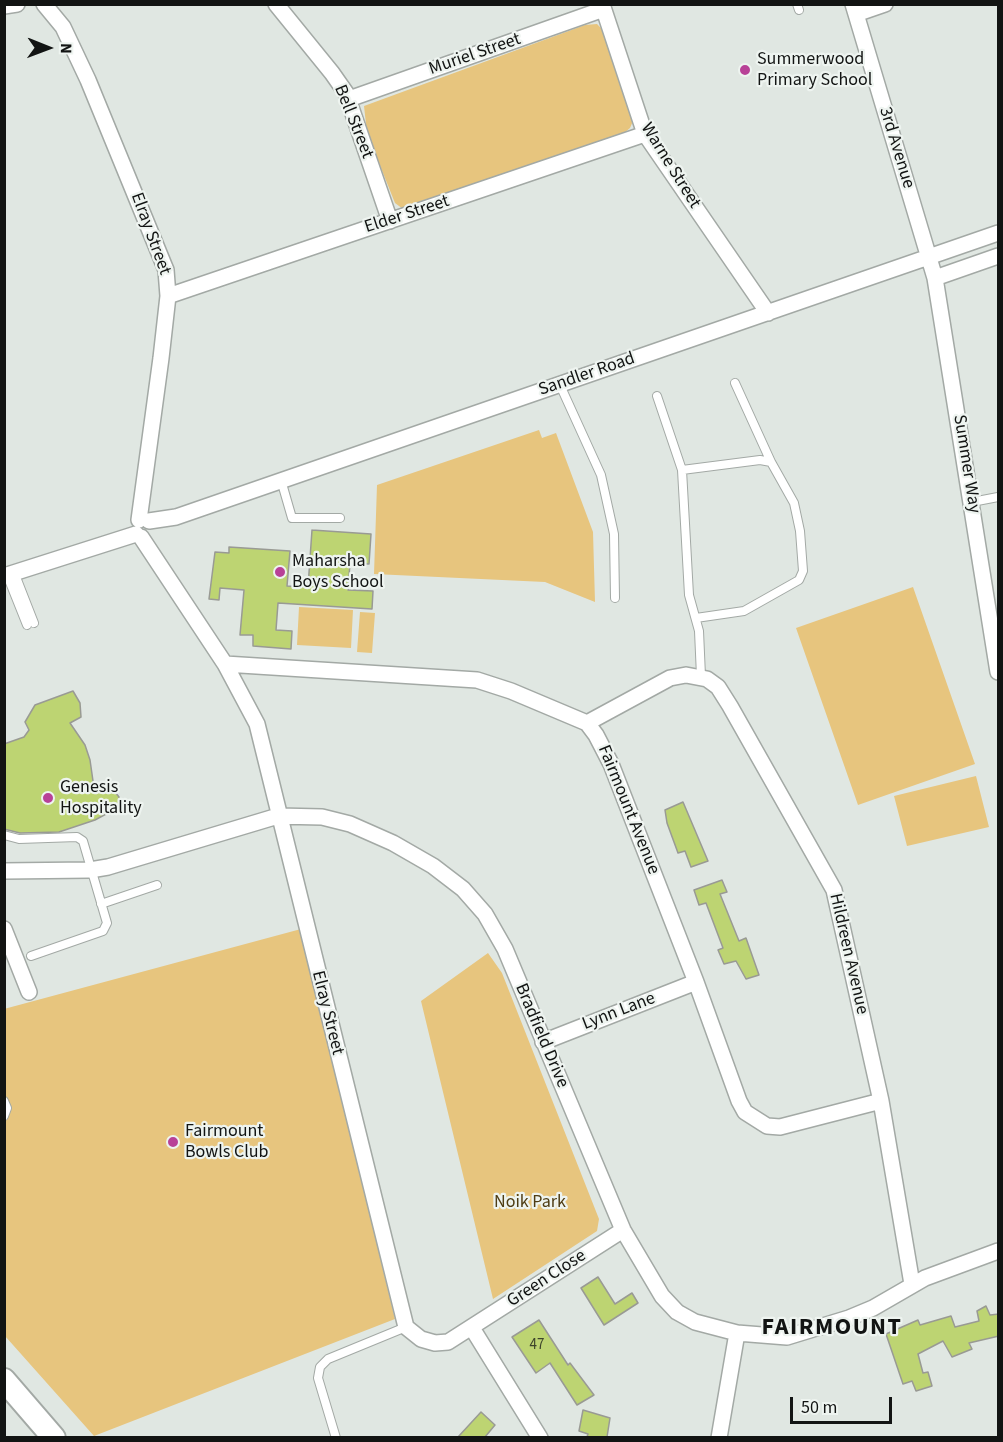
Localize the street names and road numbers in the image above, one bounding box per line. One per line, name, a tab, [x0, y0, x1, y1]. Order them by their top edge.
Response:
street label: Muriel Street	[426, 29, 524, 81]
street label: Bell Street	[328, 82, 378, 162]
street label: 3rd Avenue	[873, 105, 919, 191]
street label: Warne Street	[635, 119, 705, 213]
street label: Elray Street	[125, 190, 175, 278]
street label: Elder Street	[362, 191, 452, 239]
street label: Sandler Road	[536, 348, 638, 402]
street label: Summer Way	[948, 413, 984, 515]
street label: Fairmount Avenue	[592, 742, 664, 878]
street label: Hildreen Avenue	[824, 891, 872, 1017]
street label: Elray Street	[306, 969, 348, 1057]
street label: Bradfield Drive	[509, 981, 573, 1091]
street label: Lynn Lane	[579, 988, 659, 1036]
street label: Green Close	[504, 1246, 590, 1312]

